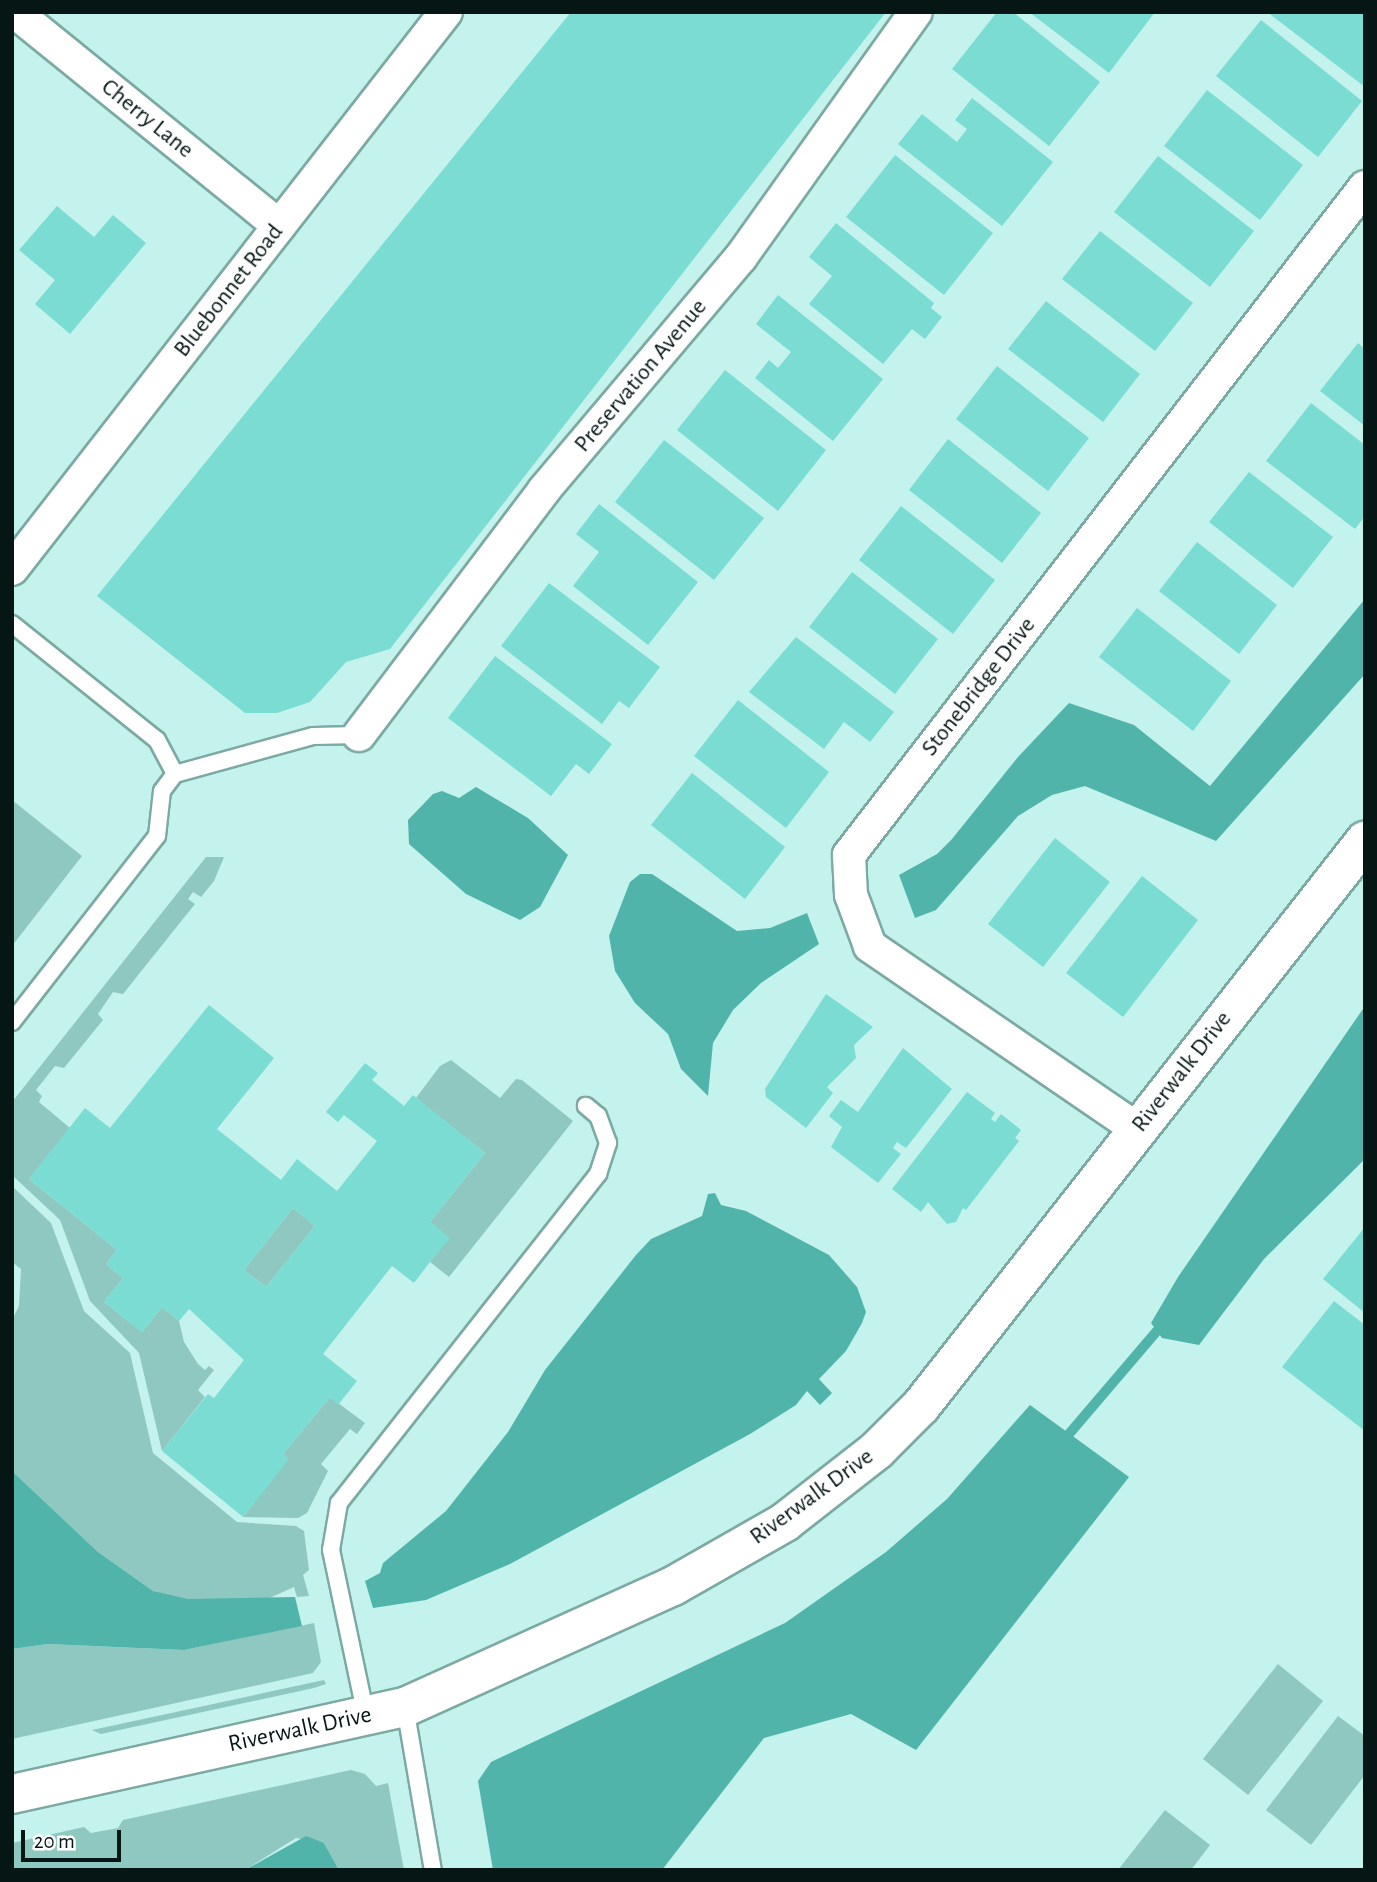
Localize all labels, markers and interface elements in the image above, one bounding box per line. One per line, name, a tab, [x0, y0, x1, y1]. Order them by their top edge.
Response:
street label: Cherry Lane	[95, 73, 199, 165]
street label: Bluebonnet Road	[168, 219, 290, 363]
street label: Preservation Avenue	[569, 294, 713, 458]
street label: Stonebridge Drive	[916, 612, 1042, 762]
street label: Riverwalk Drive	[1126, 1006, 1238, 1138]
street label: Riverwalk Drive	[745, 1443, 879, 1551]
street label: Riverwalk Drive	[226, 1701, 374, 1759]
scale bar	[24, 1815, 124, 1859]
text: 20 m	[34, 1831, 75, 1852]

